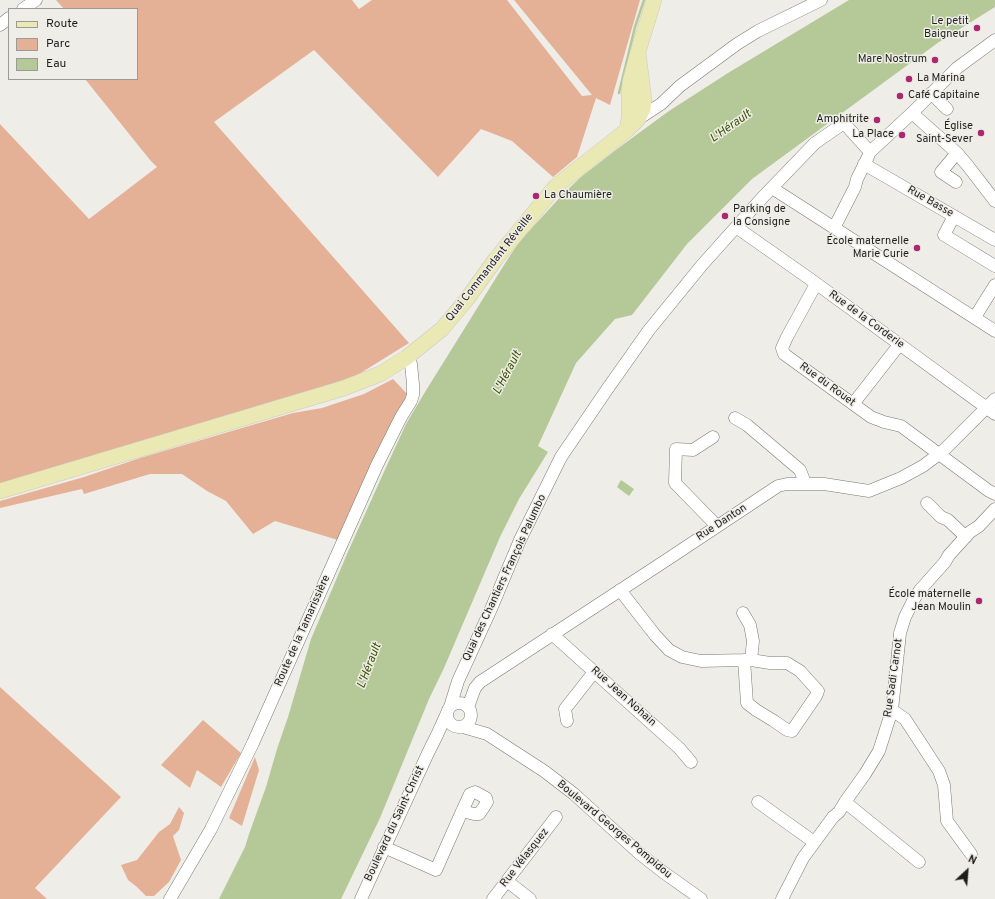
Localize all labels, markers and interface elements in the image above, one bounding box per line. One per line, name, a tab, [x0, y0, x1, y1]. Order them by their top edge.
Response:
legend	[8, 8, 138, 80]
place label: Le petit Baigneur	[924, 15, 969, 41]
text: Route	[46, 16, 78, 32]
marker: Le petit Baigneur	[972, 23, 982, 33]
text: Parc	[46, 36, 70, 52]
place label: Mare Nostrum	[858, 53, 927, 67]
marker: Mare Nostrum	[930, 55, 940, 65]
text: Eau	[46, 56, 66, 72]
place label: La Marina	[917, 72, 965, 86]
marker: La Marina	[904, 74, 914, 84]
place label: Café Capitaine	[908, 89, 980, 103]
marker: Café Capitaine	[895, 91, 905, 101]
water label: L'Hérault	[707, 107, 755, 147]
place label: Amphitrite	[816, 113, 869, 127]
marker: Amphitrite	[872, 115, 882, 125]
place label: Église Saint-Sever	[916, 120, 973, 146]
place label: La Place	[852, 128, 894, 142]
marker: Église Saint-Sever	[976, 128, 986, 138]
marker: La Place	[897, 130, 907, 140]
street label: Rue Basse	[905, 184, 955, 220]
place label: La Chaumière	[544, 189, 612, 203]
marker: La Chaumière	[531, 191, 541, 201]
place label: Parking de la Consigne	[733, 203, 790, 229]
street label: Quai Commandant Réveille	[444, 211, 536, 325]
marker: Parking de la Consigne	[720, 211, 730, 221]
place label: École maternelle Marie Curie	[826, 235, 909, 261]
marker: École maternelle Marie Curie	[912, 243, 922, 253]
street label: Rue de la Corderie	[826, 288, 906, 352]
water label: L'Hérault	[490, 349, 526, 397]
street label: Rue du Rouet	[796, 360, 858, 410]
street label: Quai des Chantiers François Palumbo	[460, 492, 550, 664]
street label: Rue Danton	[694, 502, 750, 544]
street label: Route de la Tamarissière	[272, 573, 334, 689]
place label: École maternelle Jean Moulin	[888, 588, 971, 614]
marker: École maternelle Jean Moulin	[974, 596, 984, 606]
street label: Rue Sadi Carnot	[882, 638, 906, 718]
water label: L'Hérault	[355, 641, 385, 691]
street label: Rue Jean Nohain	[588, 664, 658, 730]
street label: Boulevard du Saint-Christ	[362, 764, 428, 884]
street label: Boulevard Georges Pompidou	[554, 778, 674, 882]
street label: Rue Vélasquez	[498, 826, 552, 890]
north arrow	[947, 851, 987, 891]
text: N	[966, 852, 979, 868]

